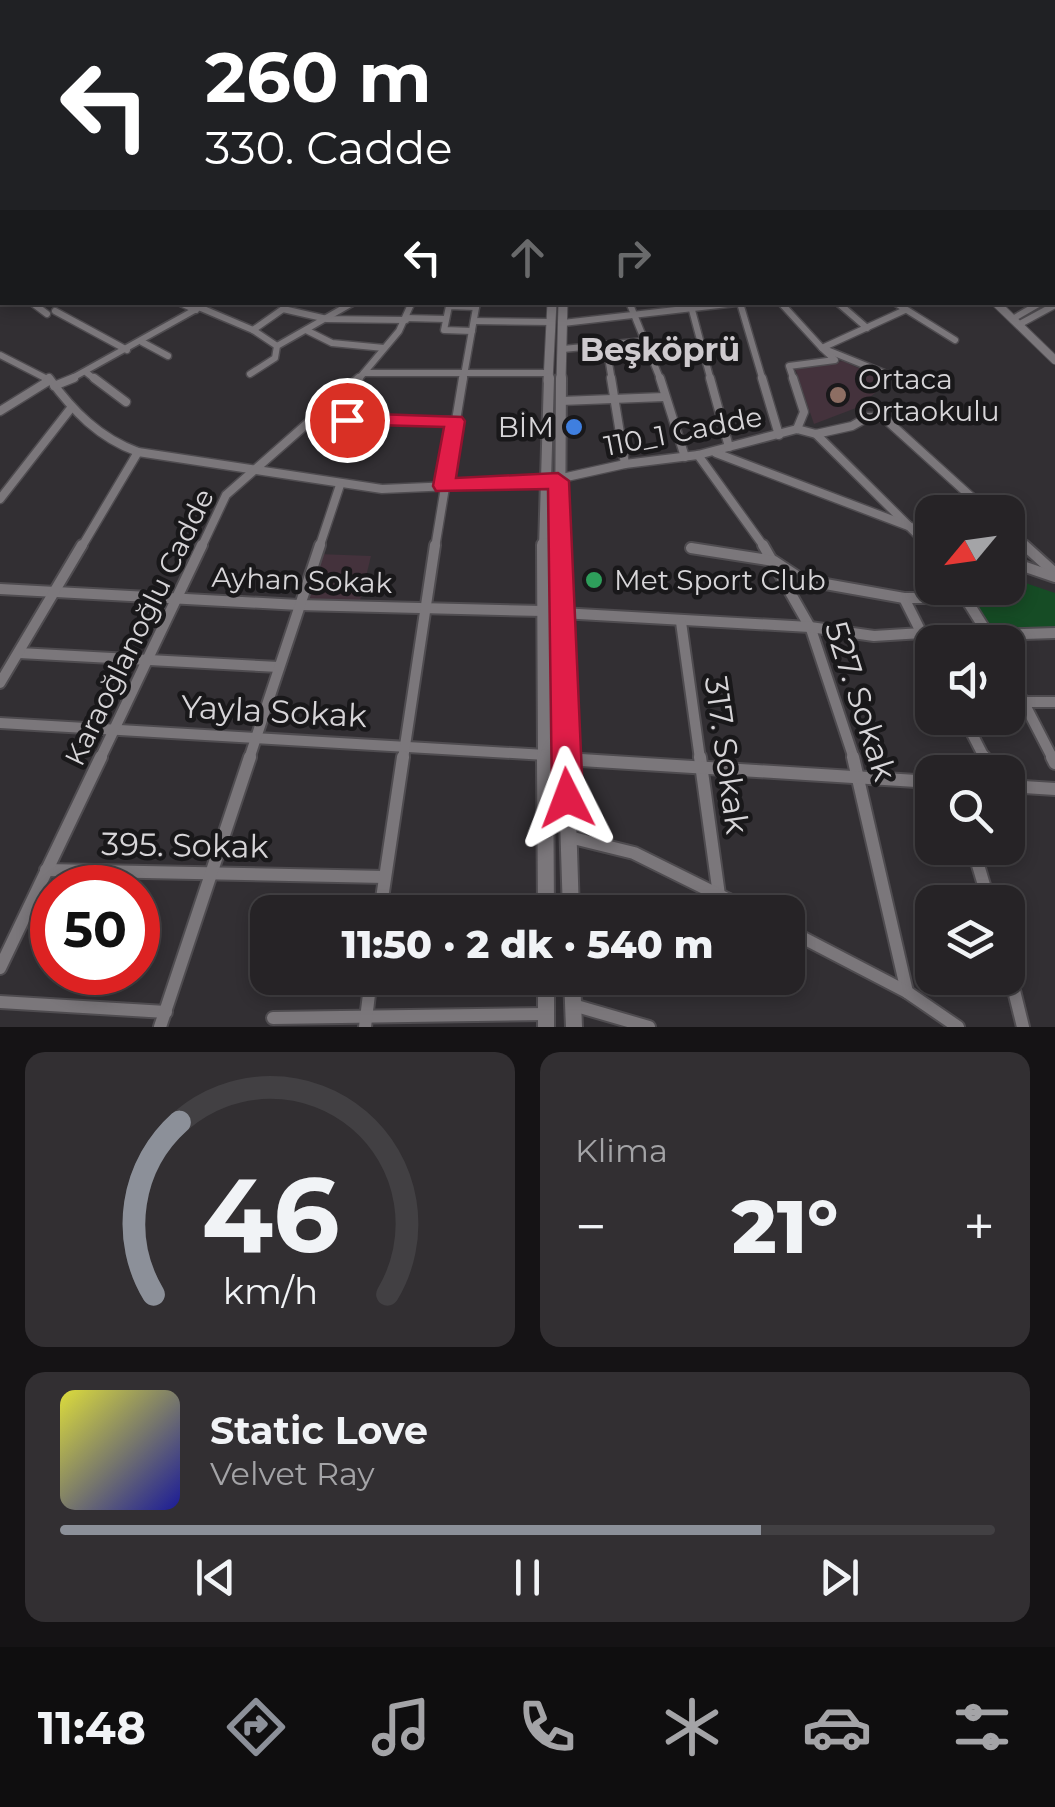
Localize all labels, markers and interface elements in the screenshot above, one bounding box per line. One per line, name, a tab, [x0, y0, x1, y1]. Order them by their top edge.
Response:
text: 260 m	[205, 34, 432, 120]
icon: left	[40, 40, 170, 170]
text: 330. Cadde	[205, 120, 452, 175]
icon: left	[395, 230, 450, 285]
icon: ahead	[500, 230, 555, 285]
icon: right	[605, 230, 660, 285]
district label: Beşköprü	[580, 330, 740, 369]
place label: Ortaca Ortaokulu	[858, 362, 1000, 428]
pin	[305, 378, 390, 463]
marker: Ortaca Ortaokulu	[827, 384, 849, 406]
icon: arrive	[320, 393, 375, 448]
street label: 110_1 Cadde	[601, 399, 765, 463]
place label: BİM	[498, 410, 554, 444]
marker: BİM	[563, 416, 585, 438]
street label: Karaoğlanoğlu Cadde	[57, 483, 221, 771]
north arrow	[915, 495, 1025, 605]
map controls	[915, 495, 1025, 995]
street label: Ayhan Sokak	[211, 560, 393, 600]
place label: Met Sport Club	[614, 563, 826, 597]
marker: Met Sport Club	[583, 569, 605, 591]
street label: 527. Sokak	[817, 617, 905, 785]
button: sound	[915, 625, 1025, 735]
street label: 317. Sokak	[697, 674, 757, 836]
street label: Yayla Sokak	[180, 687, 368, 735]
position arrow	[515, 746, 619, 850]
button: search	[915, 755, 1025, 865]
street label: 395. Sokak	[101, 824, 269, 866]
speed limit sign: 50	[30, 865, 160, 995]
button: layers	[915, 885, 1025, 995]
text: 11:50 · 2 dk · 540 m	[342, 921, 713, 968]
text: Klima	[575, 1131, 668, 1170]
text: 46	[201, 1151, 339, 1278]
text: 21°	[732, 1180, 838, 1272]
text: −	[575, 1193, 607, 1260]
text: +	[963, 1193, 995, 1260]
text: km/h	[222, 1269, 318, 1313]
text: Static Love	[210, 1407, 428, 1454]
text: Velvet Ray	[210, 1454, 375, 1493]
icon: previous	[188, 1550, 243, 1605]
icon: pause	[500, 1550, 555, 1605]
icon: next	[812, 1550, 867, 1605]
icon: directions	[221, 1692, 291, 1762]
icon: music	[366, 1692, 436, 1762]
icon: phone	[512, 1692, 582, 1762]
icon: climate	[657, 1692, 727, 1762]
icon: car	[802, 1692, 872, 1762]
icon: filters	[947, 1692, 1017, 1762]
text: 11:48	[38, 1700, 146, 1755]

